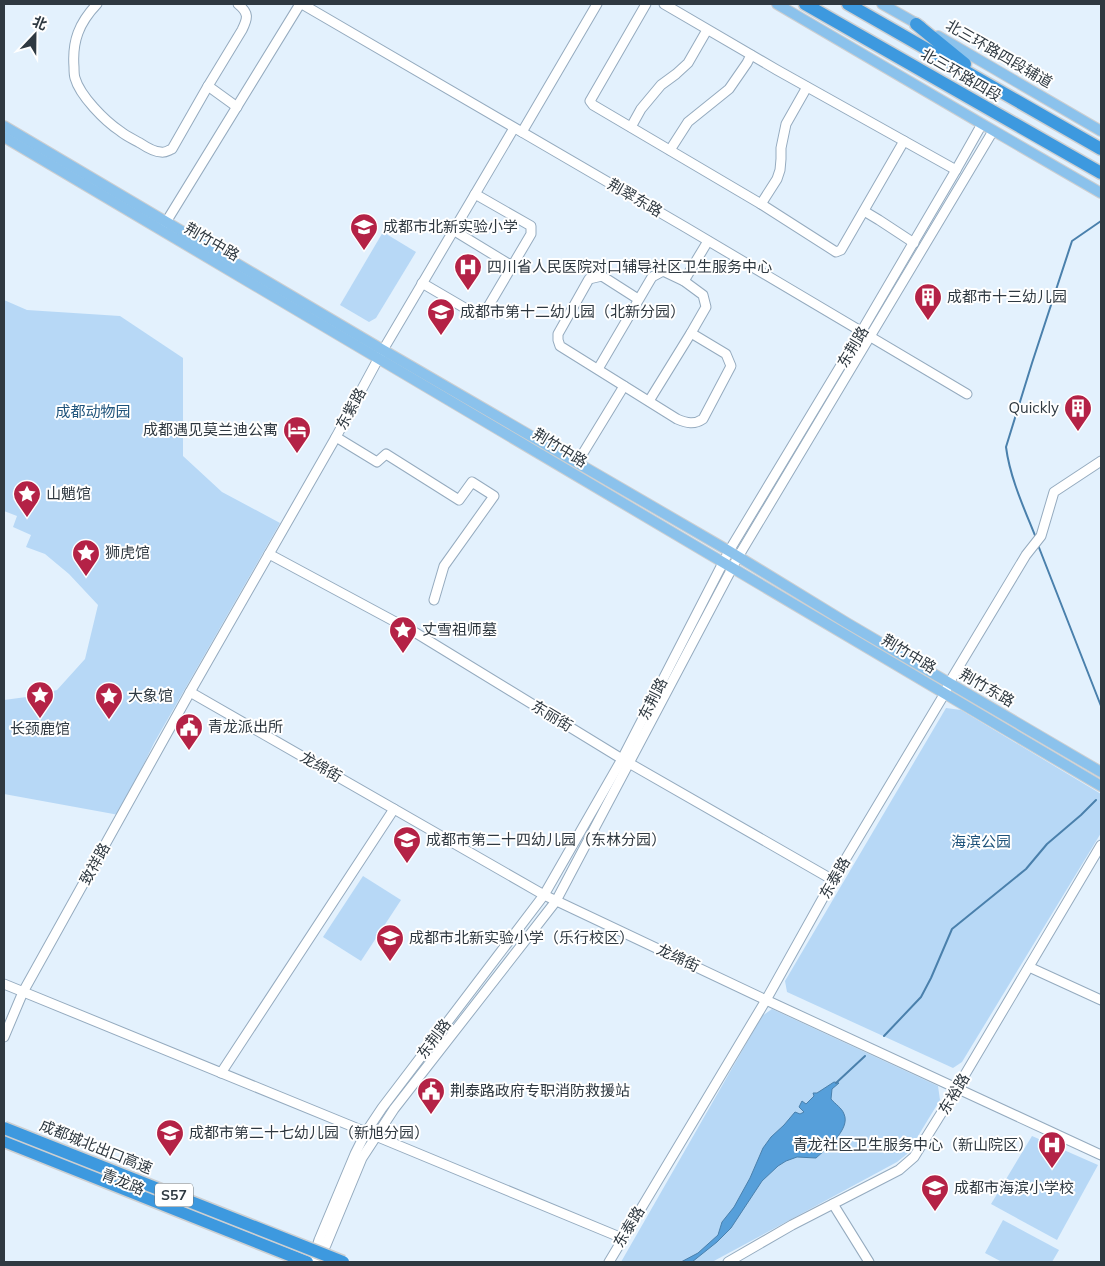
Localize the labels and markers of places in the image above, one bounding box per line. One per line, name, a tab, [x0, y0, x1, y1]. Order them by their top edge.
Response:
school or university icon: 成都市北新实验小学	[349, 212, 379, 251]
place label: 成都市北新实验小学	[383, 217, 518, 236]
hospital icon: 四川省人民医院对口辅导社区卫生服务中心	[453, 252, 483, 291]
place label: 四川省人民医院对口辅导社区卫生服务中心	[487, 257, 772, 276]
building icon: 成都市十三幼儿园	[913, 282, 943, 321]
place label: 成都市十三幼儿园	[947, 287, 1067, 306]
school or university icon: 成都市第十二幼儿园（北新分园）	[426, 297, 456, 336]
place label: 成都市第十二幼儿园（北新分园）	[460, 302, 685, 321]
building icon: Quickly	[1063, 393, 1093, 432]
place label: Quickly	[1009, 398, 1059, 417]
hotel icon: 成都遇见莫兰迪公寓	[282, 415, 312, 454]
place label: 成都遇见莫兰迪公寓	[143, 420, 278, 439]
place icon: 山魈馆	[12, 479, 42, 518]
place label: 山魈馆	[46, 484, 91, 503]
place icon: 狮虎馆	[71, 538, 101, 577]
place label: 狮虎馆	[105, 543, 150, 562]
place icon: 丈雪祖师墓	[388, 615, 418, 654]
place label: 丈雪祖师墓	[422, 620, 497, 639]
place icon: 长颈鹿馆	[25, 680, 55, 719]
place icon: 大象馆	[94, 681, 124, 720]
place label: 大象馆	[128, 686, 173, 705]
public building icon: 青龙派出所	[174, 712, 204, 751]
place label: 青龙派出所	[208, 717, 283, 736]
place label: 长颈鹿馆	[10, 719, 70, 738]
school or university icon: 成都市第二十四幼儿园（东林分园）	[392, 825, 422, 864]
place label: 成都市第二十四幼儿园（东林分园）	[426, 830, 666, 849]
school or university icon: 成都市北新实验小学（乐行校区）	[375, 923, 405, 962]
place label: 成都市北新实验小学（乐行校区）	[409, 928, 634, 947]
public building icon: 荆泰路政府专职消防救援站	[416, 1076, 446, 1115]
place label: 荆泰路政府专职消防救援站	[450, 1081, 630, 1100]
school or university icon: 成都市第二十七幼儿园（新旭分园）	[155, 1118, 185, 1157]
place label: 成都市第二十七幼儿园（新旭分园）	[189, 1123, 429, 1142]
hospital icon: 青龙社区卫生服务中心（新山院区）	[1037, 1130, 1067, 1169]
place label: 青龙社区卫生服务中心（新山院区）	[793, 1135, 1033, 1154]
school or university icon: 成都市海滨小学校	[920, 1173, 950, 1212]
place label: 成都市海滨小学校	[954, 1178, 1074, 1197]

